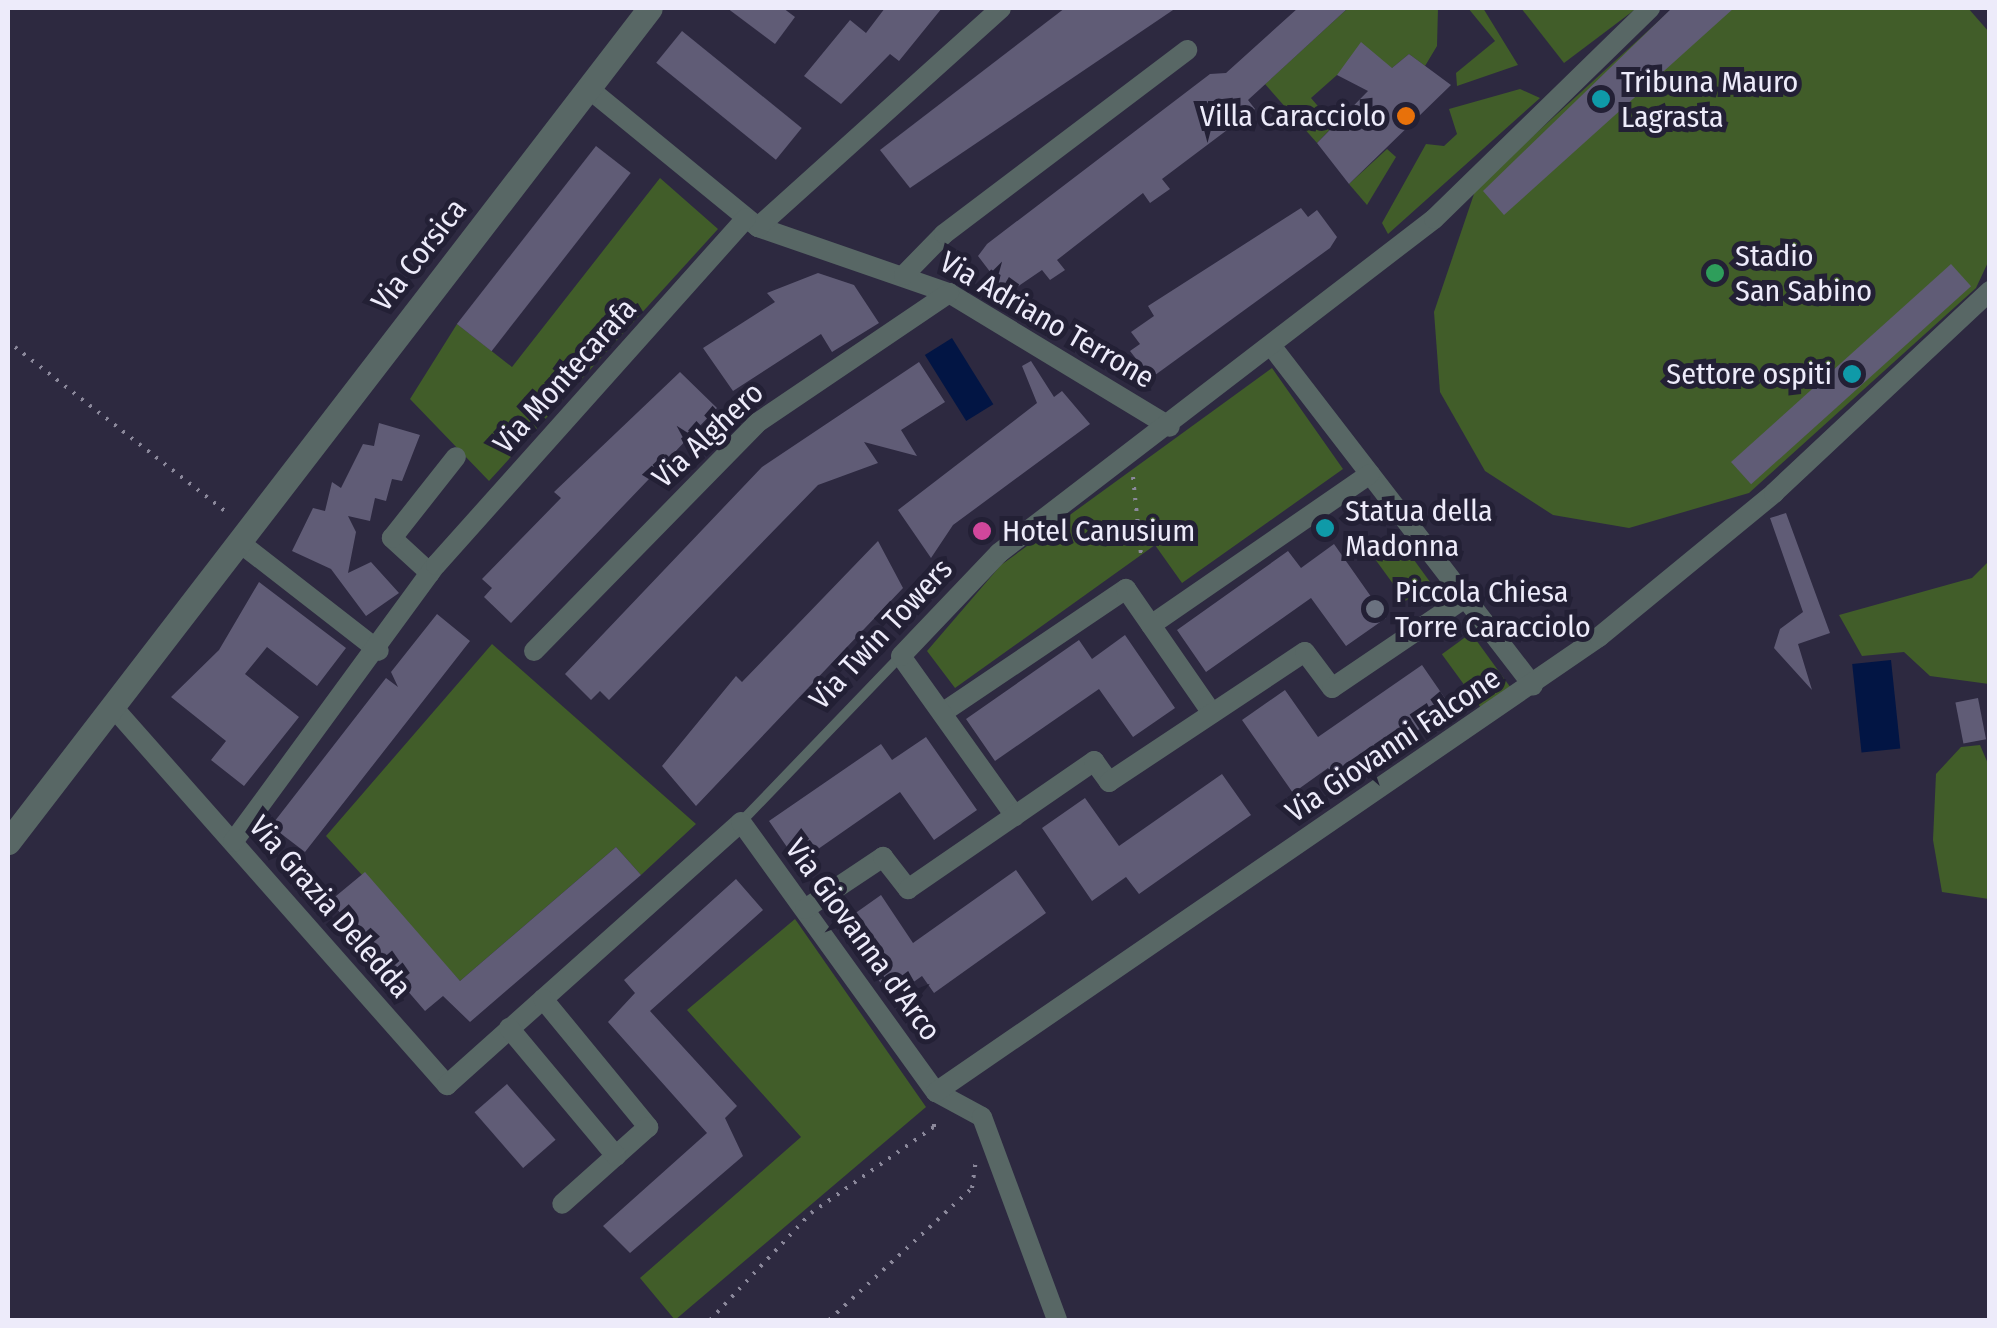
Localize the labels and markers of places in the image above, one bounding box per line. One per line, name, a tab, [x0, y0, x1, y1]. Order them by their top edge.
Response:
place label: Tribuna Mauro Lagrasta	[1621, 64, 1798, 134]
marker: Tribuna Mauro Lagrasta	[1590, 88, 1612, 110]
place label: Villa Caracciolo	[1200, 98, 1386, 134]
marker: Villa Caracciolo	[1395, 105, 1417, 127]
place label: Stadio San Sabino	[1735, 238, 1872, 308]
marker: Stadio San Sabino	[1704, 262, 1726, 284]
place label: Settore ospiti	[1666, 356, 1832, 392]
marker: Settore ospiti	[1841, 363, 1863, 385]
place label: Statua della Madonna	[1345, 493, 1493, 564]
place label: Hotel Canusium	[1002, 513, 1195, 549]
marker: Statua della Madonna	[1314, 517, 1336, 539]
marker: Hotel Canusium	[971, 520, 993, 542]
place label: Piccola Chiesa Torre Caracciolo	[1395, 574, 1591, 644]
marker: Piccola Chiesa Torre Caracciolo	[1364, 598, 1386, 620]

